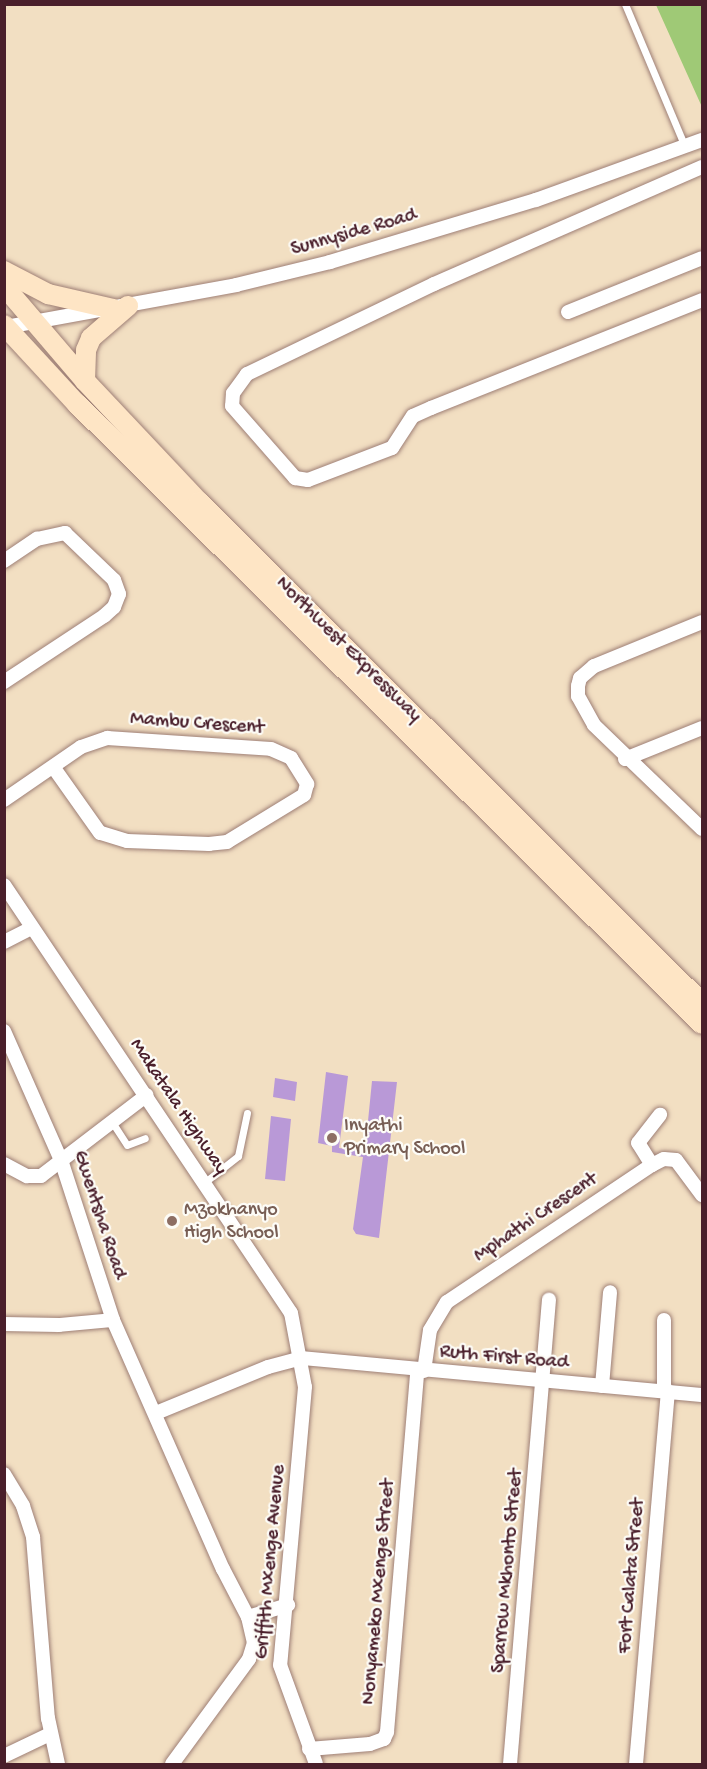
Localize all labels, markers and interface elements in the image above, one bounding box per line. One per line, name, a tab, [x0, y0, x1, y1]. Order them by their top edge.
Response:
street label: Sunnyside Road	[288, 204, 420, 262]
street label: Northwest Expressway	[270, 572, 426, 728]
street label: Mambu Crescent	[129, 707, 265, 741]
street label: Makatala Highway	[124, 1034, 232, 1180]
place label: Inyathi Primary School	[344, 1114, 465, 1161]
marker: Inyathi Primary School	[325, 1131, 339, 1145]
street label: Gwentsha Road	[67, 1148, 131, 1282]
street label: Mphathi Crescent	[470, 1168, 602, 1268]
place label: Mzokhanyo High School	[184, 1198, 279, 1245]
marker: Mzokhanyo High School	[165, 1214, 179, 1228]
street label: Ruth First Road	[439, 1340, 569, 1376]
street label: Griffith Mxenge Avenue	[251, 1464, 291, 1660]
street label: Sparrow Mkhonto Street	[487, 1468, 529, 1674]
street label: Nonyameko Mxenge Street	[357, 1478, 401, 1706]
street label: Fort Calata Street	[613, 1498, 651, 1654]

